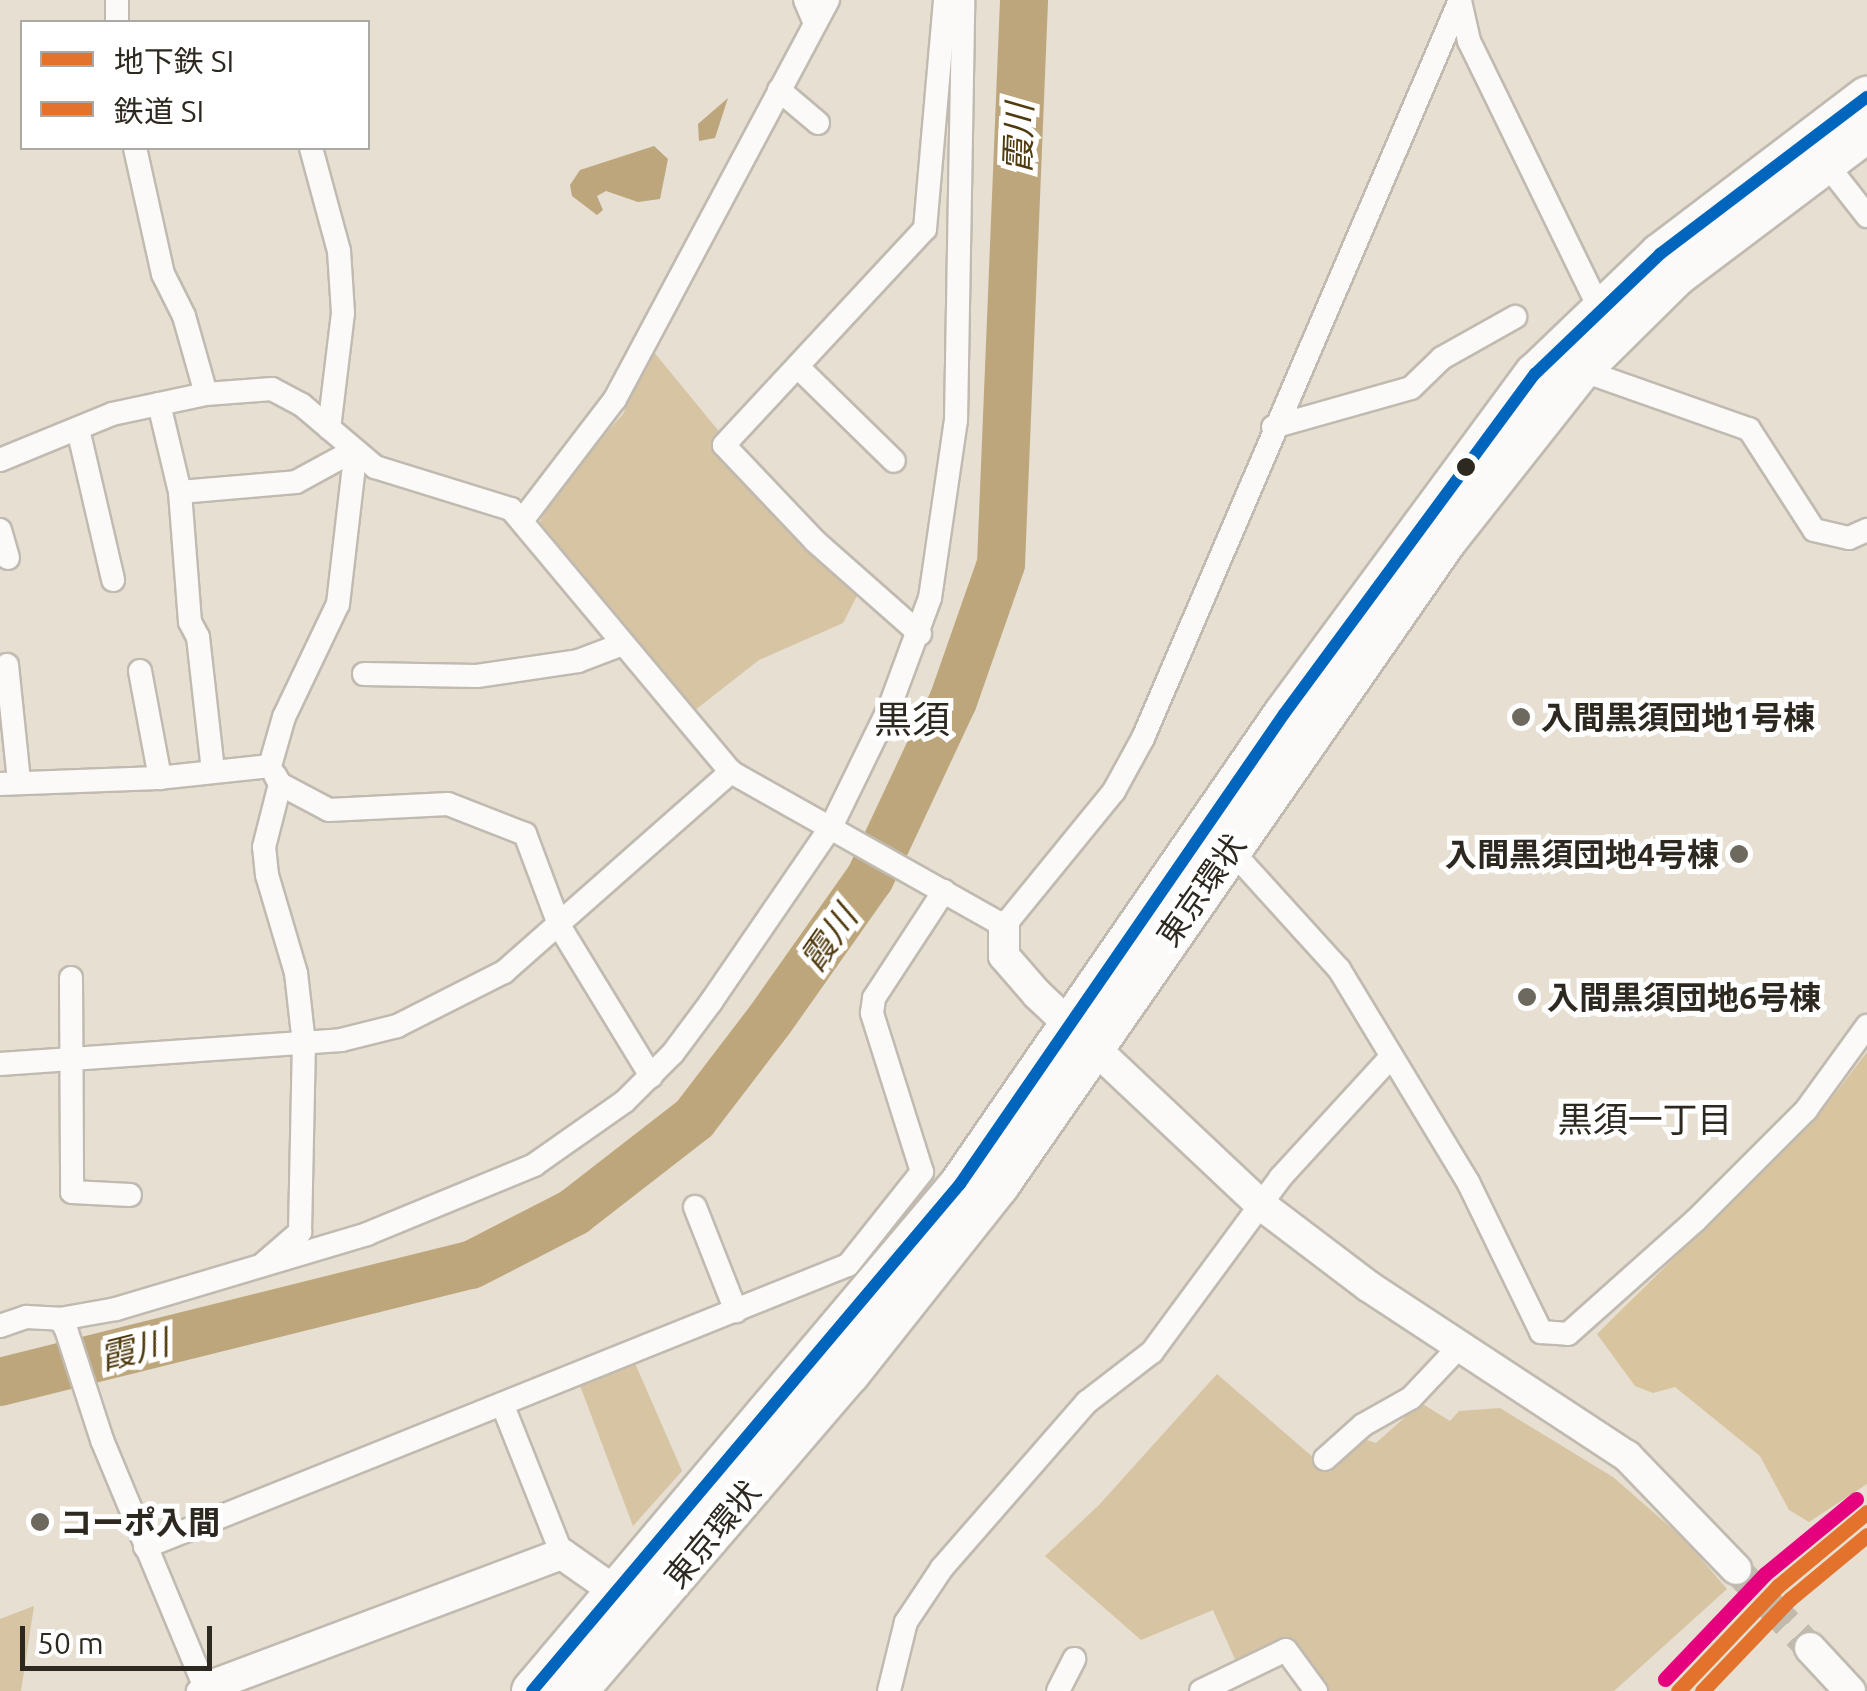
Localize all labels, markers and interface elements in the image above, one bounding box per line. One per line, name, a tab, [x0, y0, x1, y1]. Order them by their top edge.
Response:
legend	[20, 20, 370, 150]
text: 地下鉄 SI	[114, 44, 234, 78]
text: 鉄道 SI	[114, 94, 204, 128]
water label: 霞川	[996, 102, 1040, 174]
unlabelled marker	[1456, 457, 1476, 477]
district label: 黒須	[874, 697, 950, 743]
place label: 入間黒須団地1号棟	[1541, 698, 1815, 736]
marker: 入間黒須団地1号棟	[1510, 706, 1532, 728]
street label: 東京環状	[1149, 827, 1253, 953]
place label: 入間黒須団地4号棟	[1445, 835, 1719, 873]
marker: 入間黒須団地4号棟	[1728, 843, 1750, 865]
water label: 霞川	[791, 897, 865, 979]
place label: 入間黒須団地6号棟	[1547, 978, 1821, 1016]
marker: 入間黒須団地6号棟	[1516, 986, 1538, 1008]
district label: 黒須一丁目	[1558, 1098, 1732, 1140]
water label: 霞川	[95, 1320, 173, 1378]
street label: 東京環状	[656, 1473, 768, 1595]
place label: コーポ入間	[60, 1503, 220, 1541]
marker: コーポ入間	[29, 1511, 51, 1533]
scale bar	[25, 1606, 218, 1668]
text: 50 m	[37, 1626, 104, 1660]

